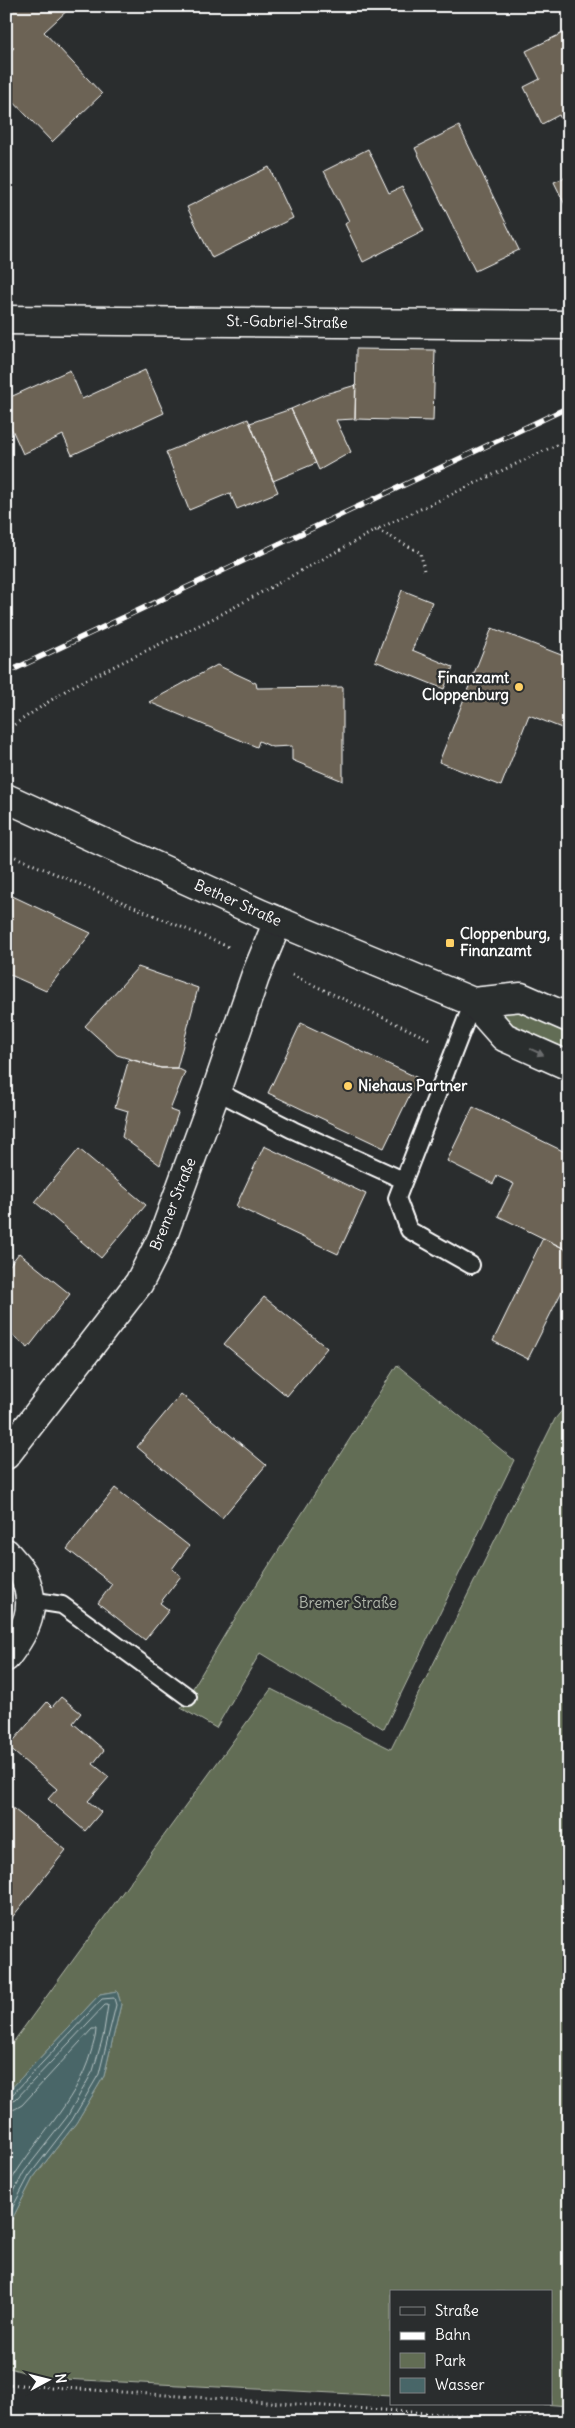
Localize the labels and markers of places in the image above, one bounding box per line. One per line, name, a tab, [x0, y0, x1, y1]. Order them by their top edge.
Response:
place label: Finanzamt Cloppenburg	[422, 668, 510, 705]
marker: Finanzamt Cloppenburg	[513, 681, 525, 693]
place label: Cloppenburg, Finanzamt	[460, 924, 550, 960]
marker: Cloppenburg, Finanzamt	[444, 937, 456, 949]
place label: Niehaus Partner	[358, 1076, 468, 1095]
marker: Niehaus Partner	[342, 1080, 354, 1092]

